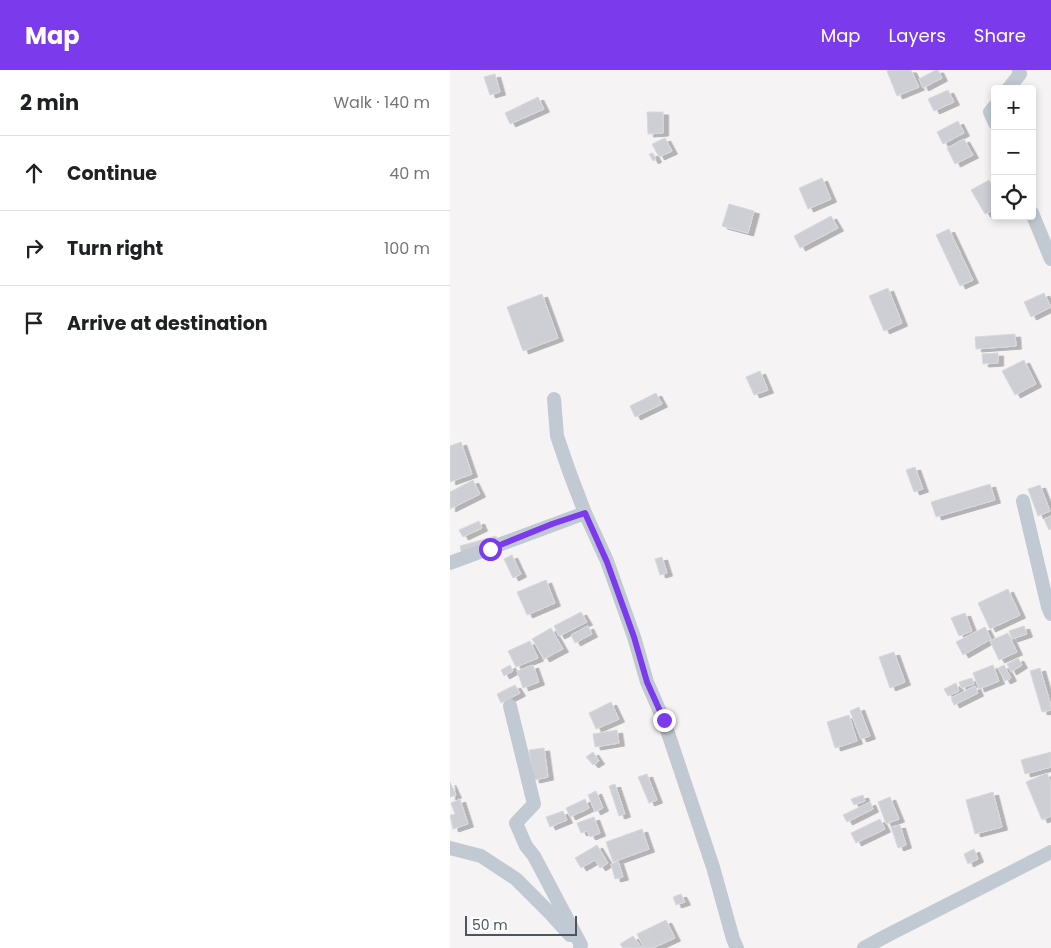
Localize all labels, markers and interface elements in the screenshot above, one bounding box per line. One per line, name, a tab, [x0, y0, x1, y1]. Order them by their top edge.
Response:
text: Map	[25, 19, 80, 52]
text: Map	[821, 23, 861, 48]
text: Layers	[889, 23, 946, 48]
text: Share	[974, 23, 1026, 48]
map controls	[991, 85, 1036, 220]
button: +	[991, 85, 1036, 130]
text: 2 min	[20, 88, 79, 117]
text: Walk · 140 m	[333, 91, 430, 114]
button: −	[991, 130, 1036, 175]
icon: ahead	[20, 159, 48, 187]
text: Continue	[67, 160, 157, 187]
text: 40 m	[389, 162, 430, 185]
button: locate	[991, 175, 1036, 220]
icon: right	[20, 234, 48, 262]
text: Turn right	[67, 235, 163, 262]
text: 100 m	[384, 237, 430, 260]
icon: arrive	[20, 309, 48, 337]
text: Arrive at destination	[67, 310, 268, 337]
route start	[479, 538, 502, 561]
route end	[653, 709, 676, 732]
scale bar	[465, 913, 578, 936]
text: 50 m	[472, 915, 508, 935]

